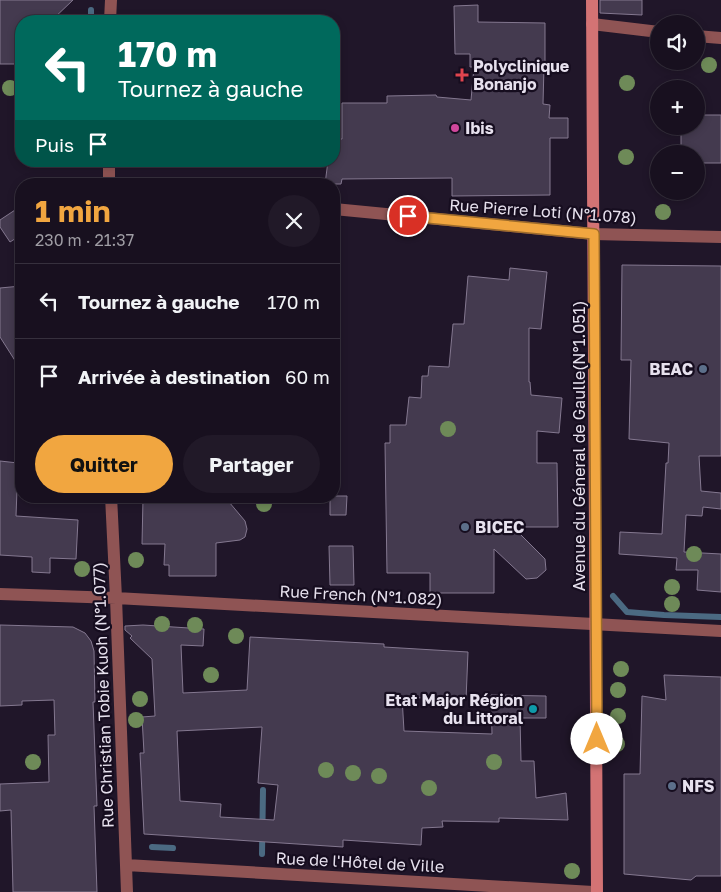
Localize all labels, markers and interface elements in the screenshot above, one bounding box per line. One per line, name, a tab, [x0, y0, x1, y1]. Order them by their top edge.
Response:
map controls	[650, 15, 705, 200]
button: sound	[650, 15, 705, 70]
text: 170 m	[118, 33, 217, 75]
icon: left	[35, 35, 100, 100]
place label: Polyclinique Bonanjo	[473, 56, 569, 94]
marker: Polyclinique Bonanjo	[455, 68, 469, 82]
text: Tournez à gauche	[118, 75, 303, 102]
button: +	[650, 80, 705, 135]
place label: Ibis	[465, 118, 494, 138]
marker: Ibis	[449, 122, 461, 134]
icon: arrive	[84, 130, 112, 158]
text: Puis	[35, 133, 74, 156]
button: −	[650, 145, 705, 200]
text: 1 min	[35, 193, 111, 229]
street label: Rue Pierre Loti (N°1.078)	[449, 194, 637, 228]
button: close	[268, 195, 320, 247]
pin	[387, 195, 429, 237]
icon: arrive	[394, 202, 422, 230]
text: 230 m · 21:37	[35, 230, 134, 250]
icon: left	[35, 287, 63, 315]
text: Tournez à gauche	[78, 290, 239, 313]
text: 170 m	[267, 290, 320, 313]
street label: Avenue du Géneral de Gaulle(N°1.051)	[569, 301, 589, 591]
place label: BEAC	[649, 359, 693, 379]
icon: arrive	[35, 362, 63, 390]
marker: BEAC	[697, 363, 709, 375]
text: Arrivée à destination	[78, 365, 270, 388]
text: 60 m	[285, 365, 330, 388]
button: Quitter	[35, 435, 173, 493]
button: Partager	[183, 435, 320, 493]
place label: BICEC	[475, 517, 524, 537]
marker: BICEC	[459, 521, 471, 533]
street label: Rue Christian Tobie Kuoh (N°1.077)	[88, 562, 118, 828]
street label: Rue French (N°1.082)	[279, 581, 443, 609]
place label: Etat Major Région du Littoral	[385, 690, 524, 728]
marker: Etat Major Région du Littoral	[527, 703, 539, 715]
position arrow	[570, 712, 622, 764]
place label: NFS	[682, 776, 715, 796]
marker: NFS	[666, 780, 678, 792]
street label: Rue de l'Hôtel de Ville	[275, 848, 445, 876]

